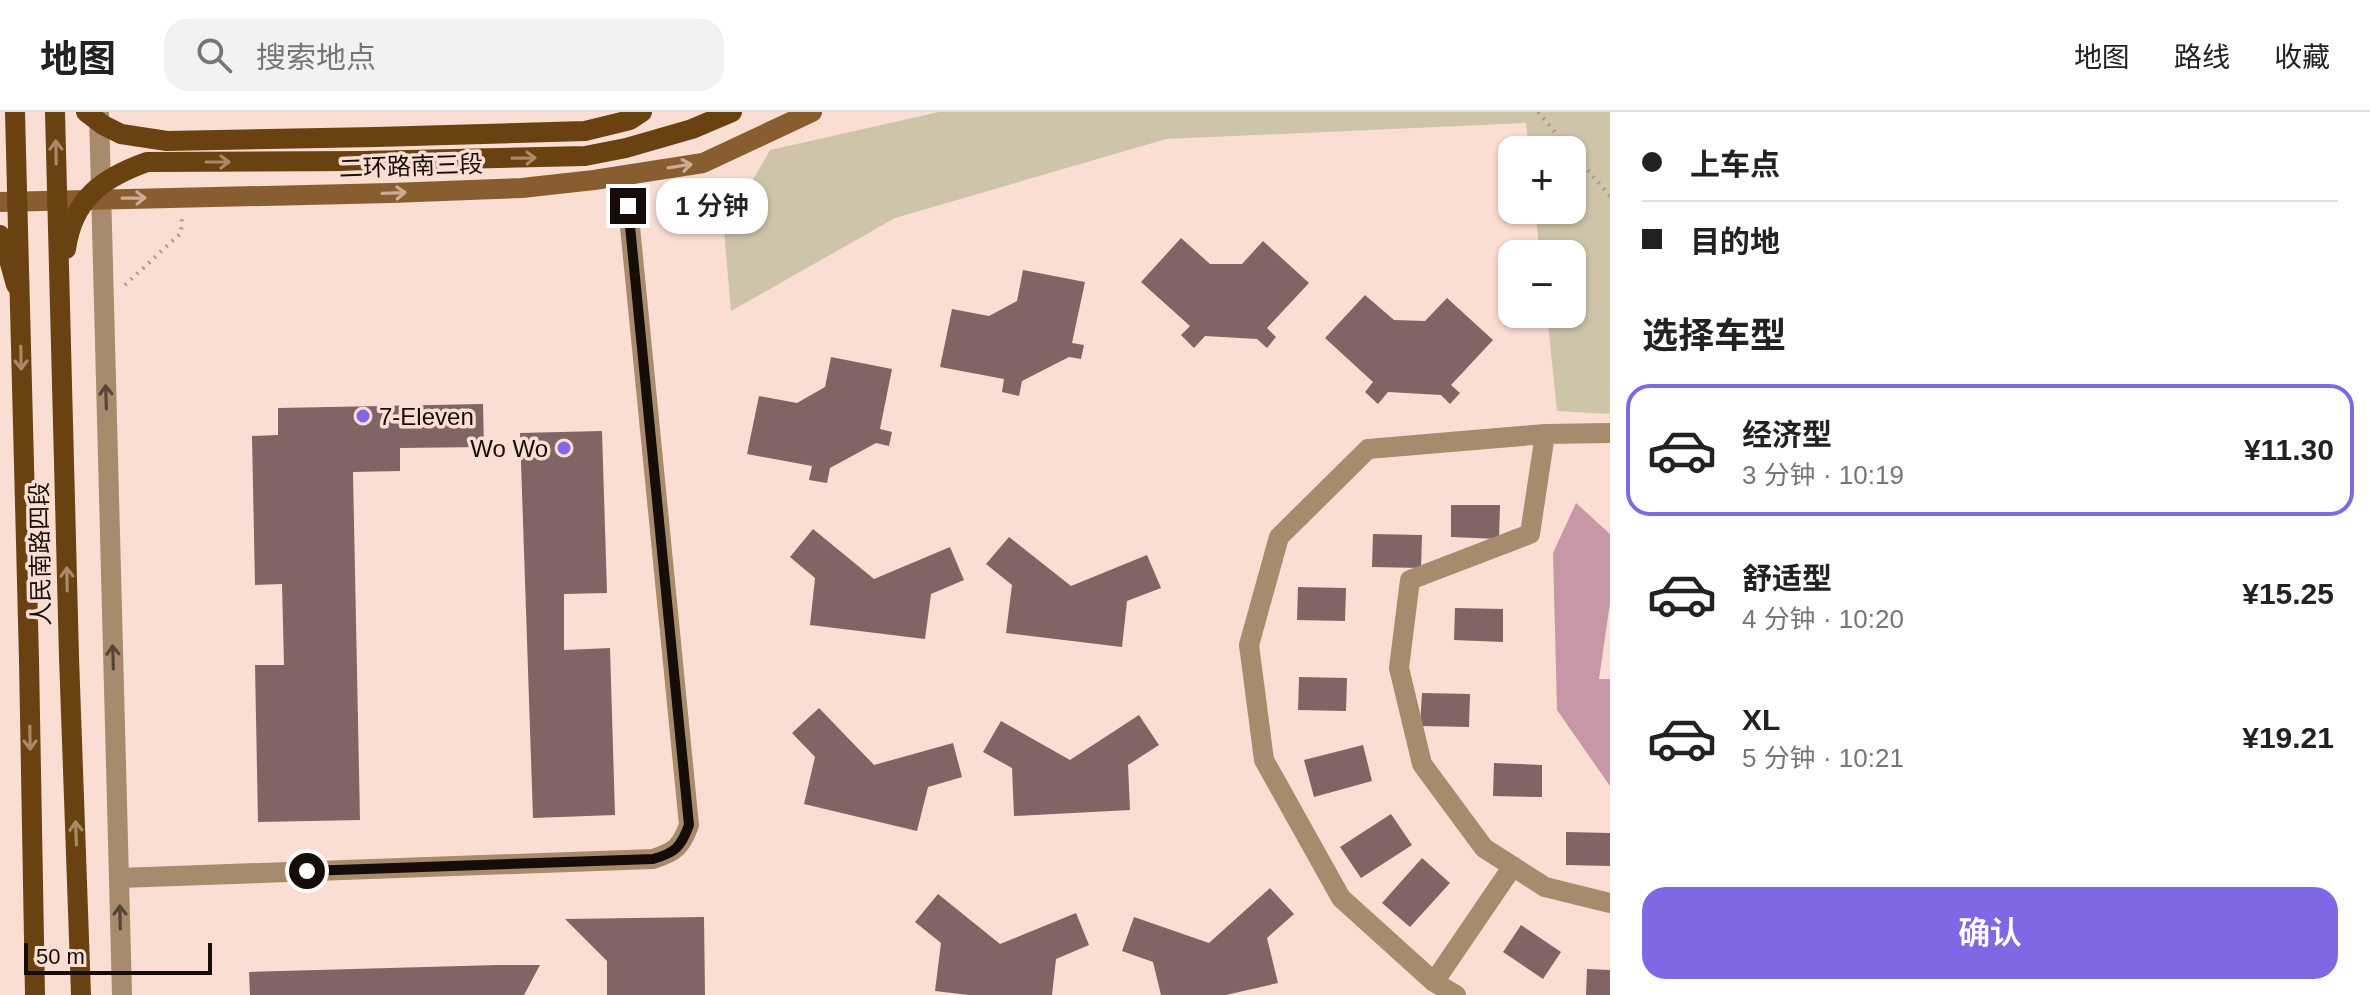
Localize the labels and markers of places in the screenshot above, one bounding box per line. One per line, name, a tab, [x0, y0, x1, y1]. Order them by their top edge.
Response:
place label: 7-Eleven	[379, 403, 474, 430]
marker: 7-Eleven	[354, 407, 372, 425]
place label: Wo Wo	[470, 435, 548, 462]
marker: Wo Wo	[555, 439, 573, 457]

